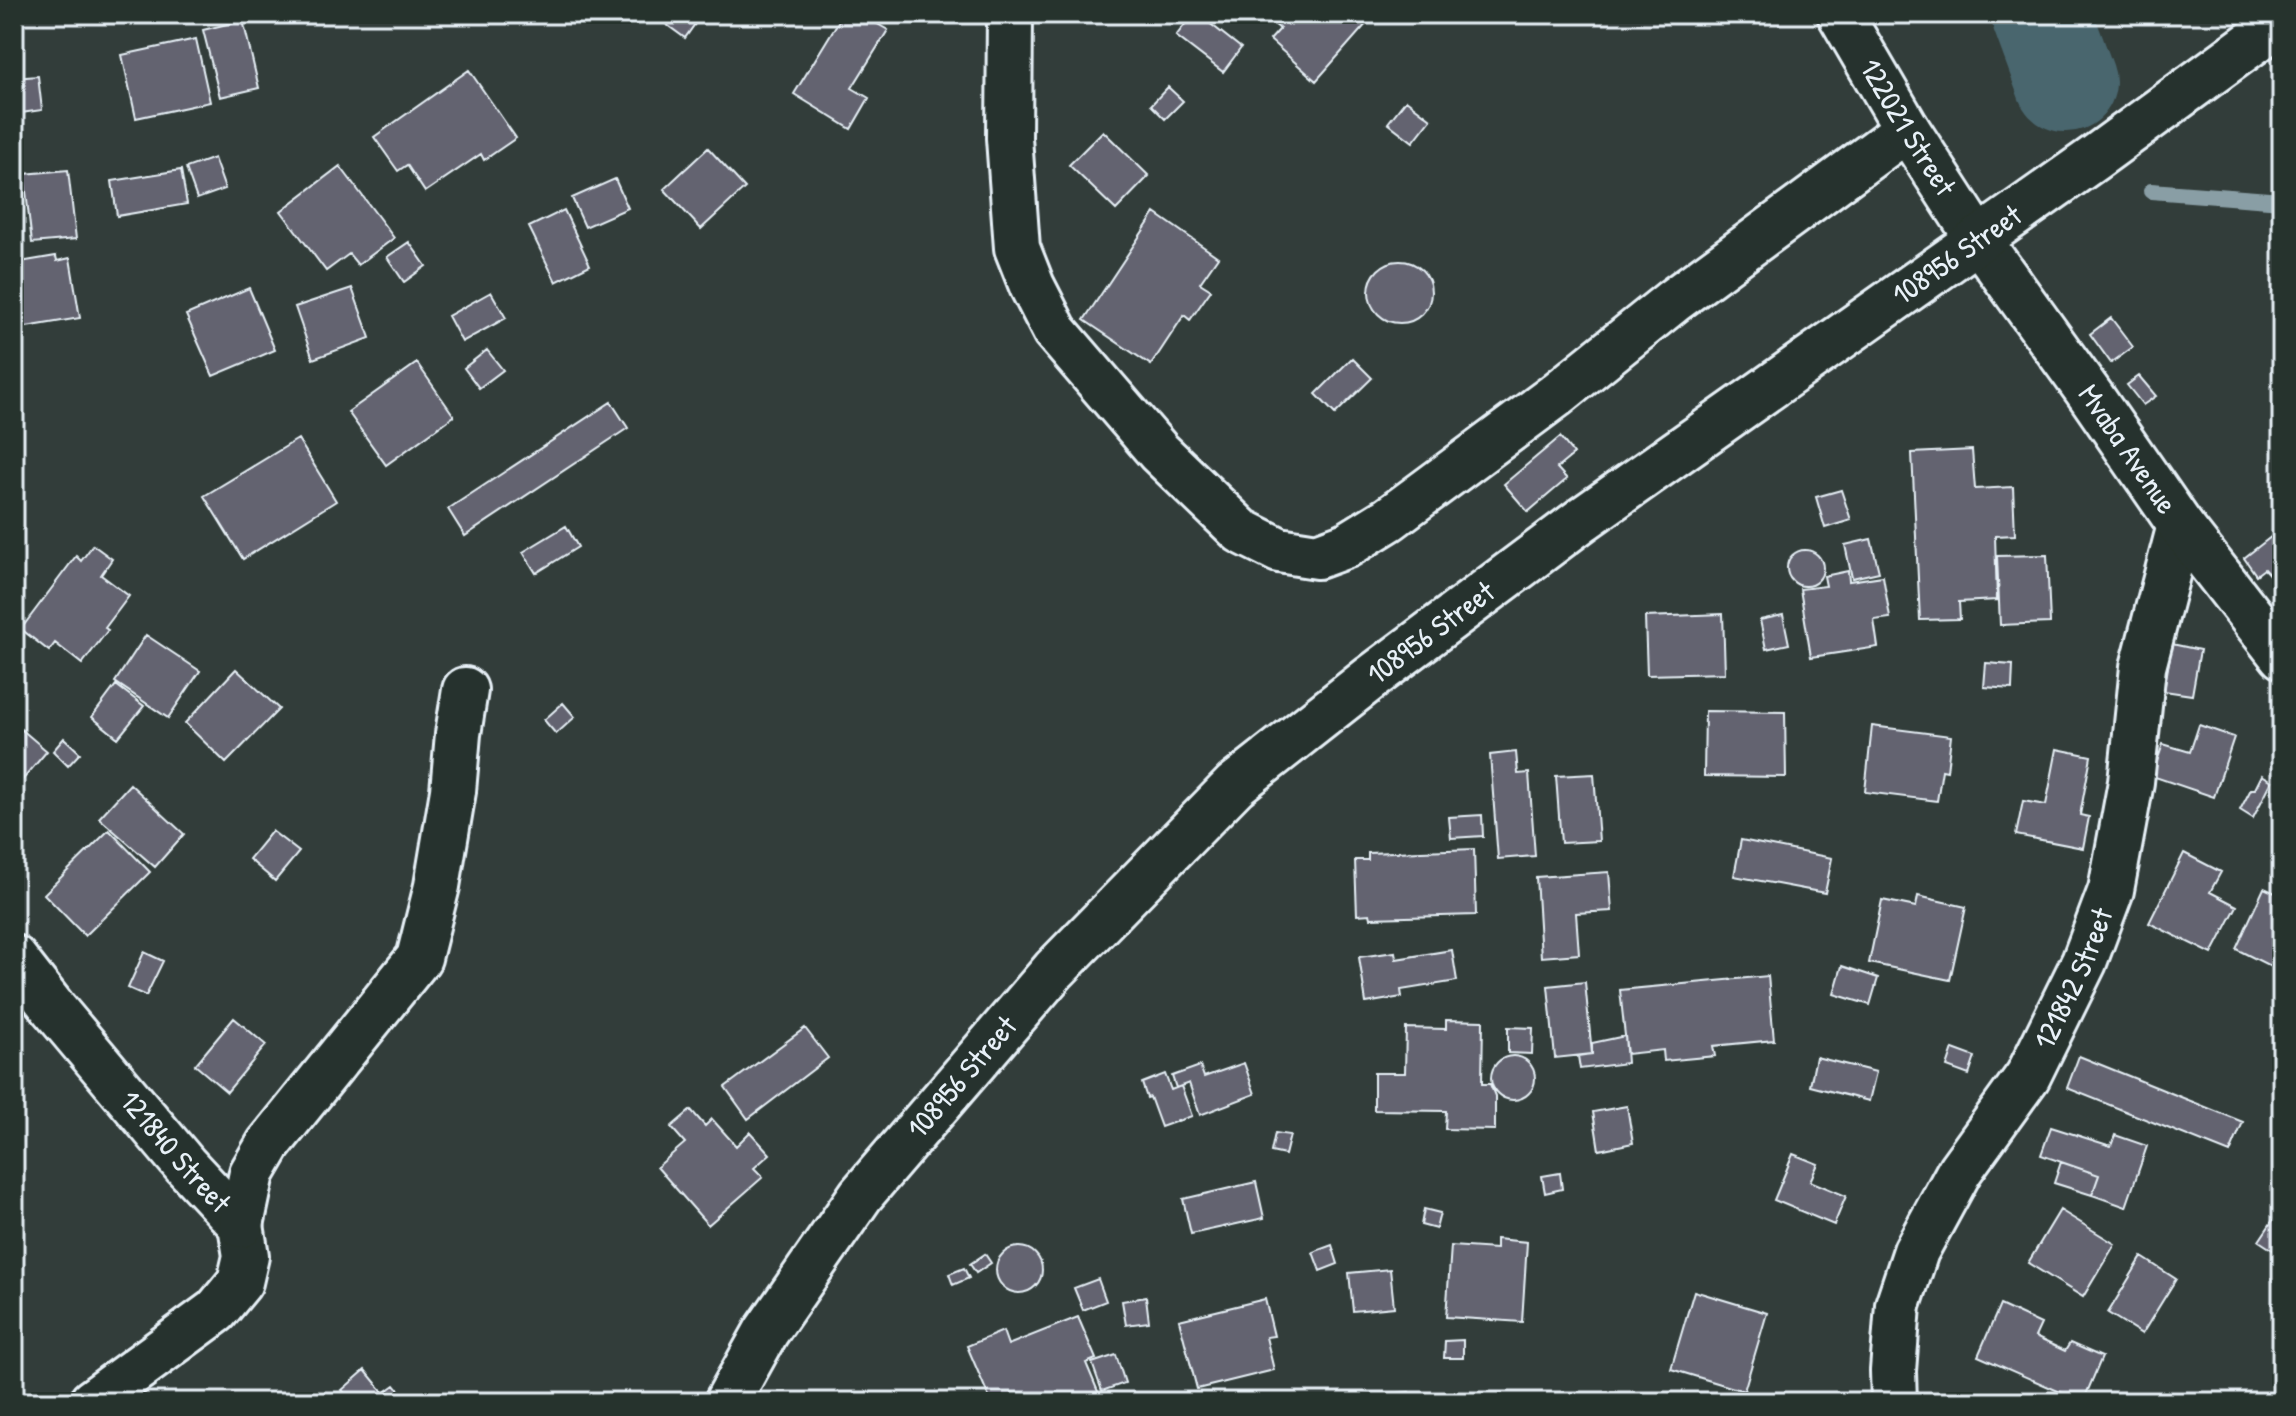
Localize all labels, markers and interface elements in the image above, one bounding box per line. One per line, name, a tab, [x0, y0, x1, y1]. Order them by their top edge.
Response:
street label: 122021 Street	[1851, 51, 1966, 204]
street label: 108956 Street	[1884, 194, 2030, 314]
street label: Mvaba Avenue	[2070, 376, 2187, 521]
street label: 108956 Street	[1358, 571, 1503, 693]
street label: 121842 Street	[2023, 901, 2122, 1055]
street label: 108956 Street	[897, 1006, 1026, 1146]
street label: 121840 Street	[111, 1081, 241, 1221]

